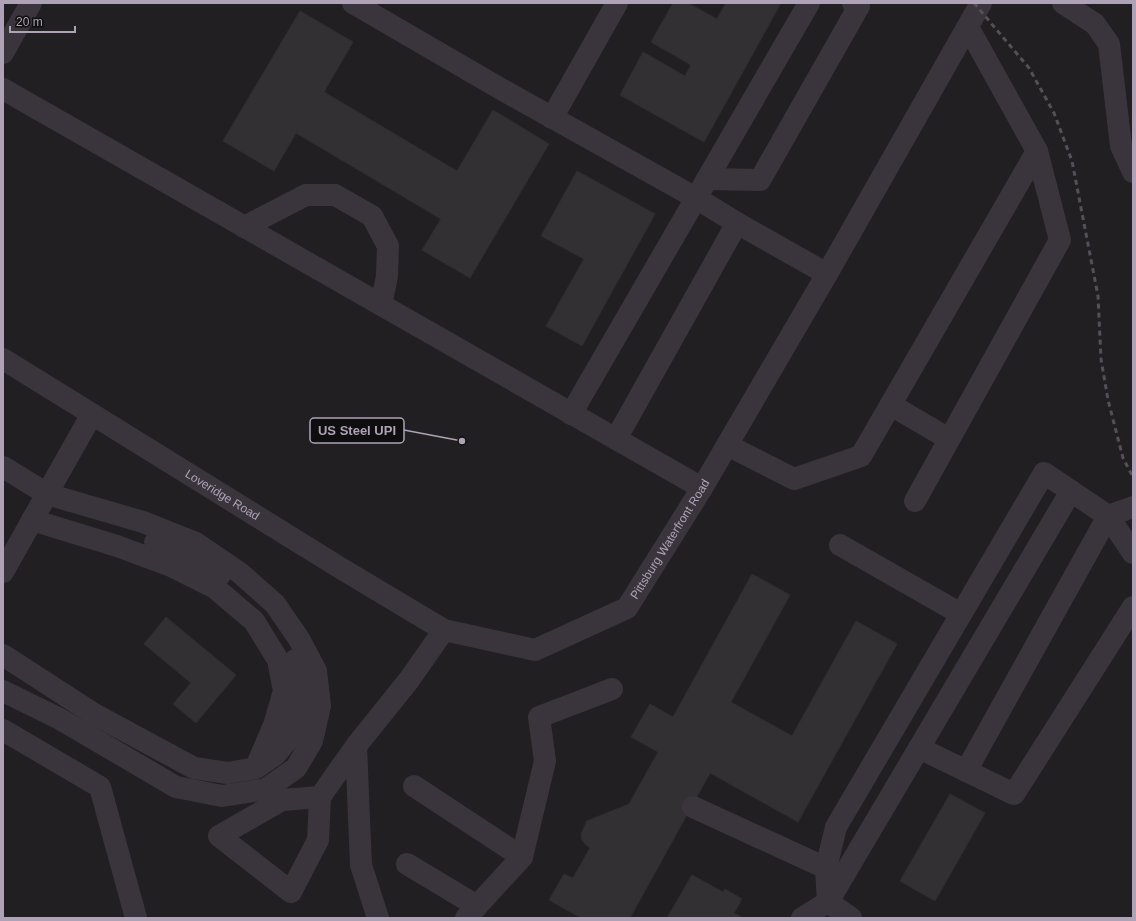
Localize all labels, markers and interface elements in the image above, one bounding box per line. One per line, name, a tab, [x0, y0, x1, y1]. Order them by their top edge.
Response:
scale bar	[10, 8, 75, 34]
text: 20 m	[16, 15, 43, 29]
callout: US Steel UPI	[310, 418, 404, 443]
text: US Steel UPI	[318, 423, 396, 438]
street label: Loveridge Road	[183, 467, 262, 523]
street label: Pittsburg Waterfront Road	[627, 477, 713, 602]

